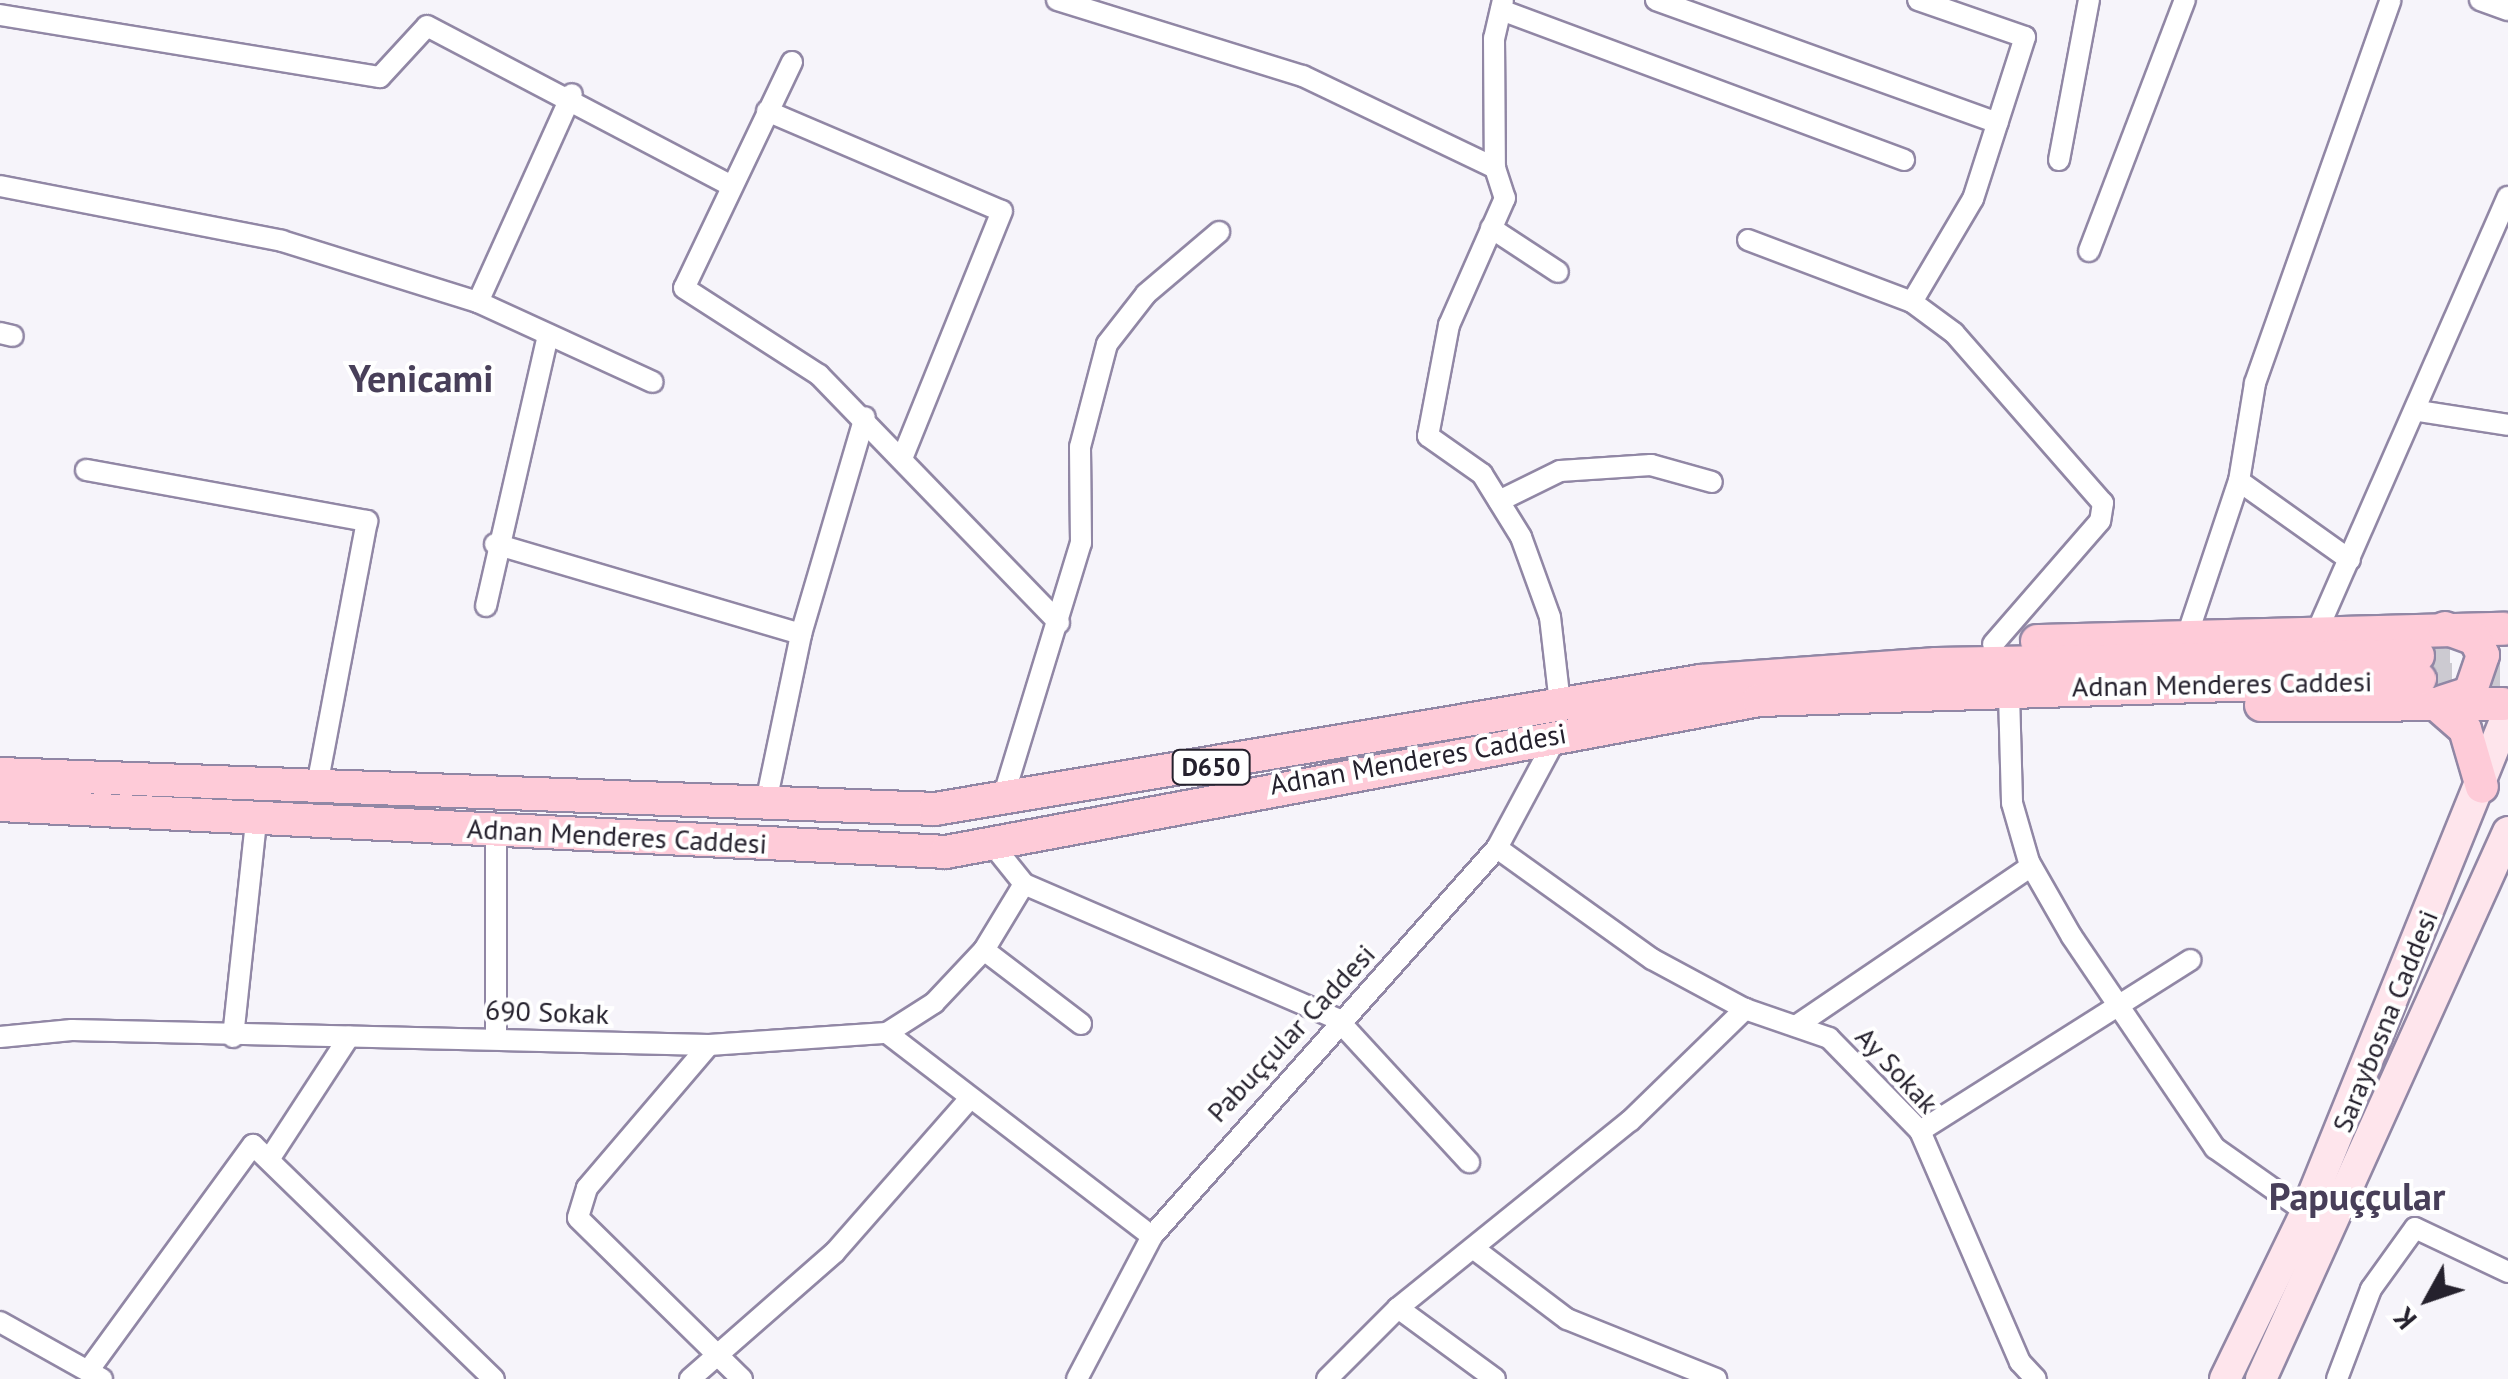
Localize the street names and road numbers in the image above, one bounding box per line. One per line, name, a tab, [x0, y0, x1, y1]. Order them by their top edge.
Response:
street label: Adnan Menderes Caddesi	[2071, 665, 2373, 703]
street label: Adnan Menderes Caddesi	[1267, 716, 1569, 802]
road number: D650	[1171, 747, 1251, 787]
street label: Adnan Menderes Caddesi	[466, 811, 768, 861]
street label: Saraybosna Caddesi	[2325, 905, 2445, 1137]
street label: Pabuççular Caddesi	[1200, 937, 1382, 1129]
street label: 690 Sokak	[485, 993, 609, 1031]
street label: Ay Sokak	[1848, 1020, 1946, 1120]

